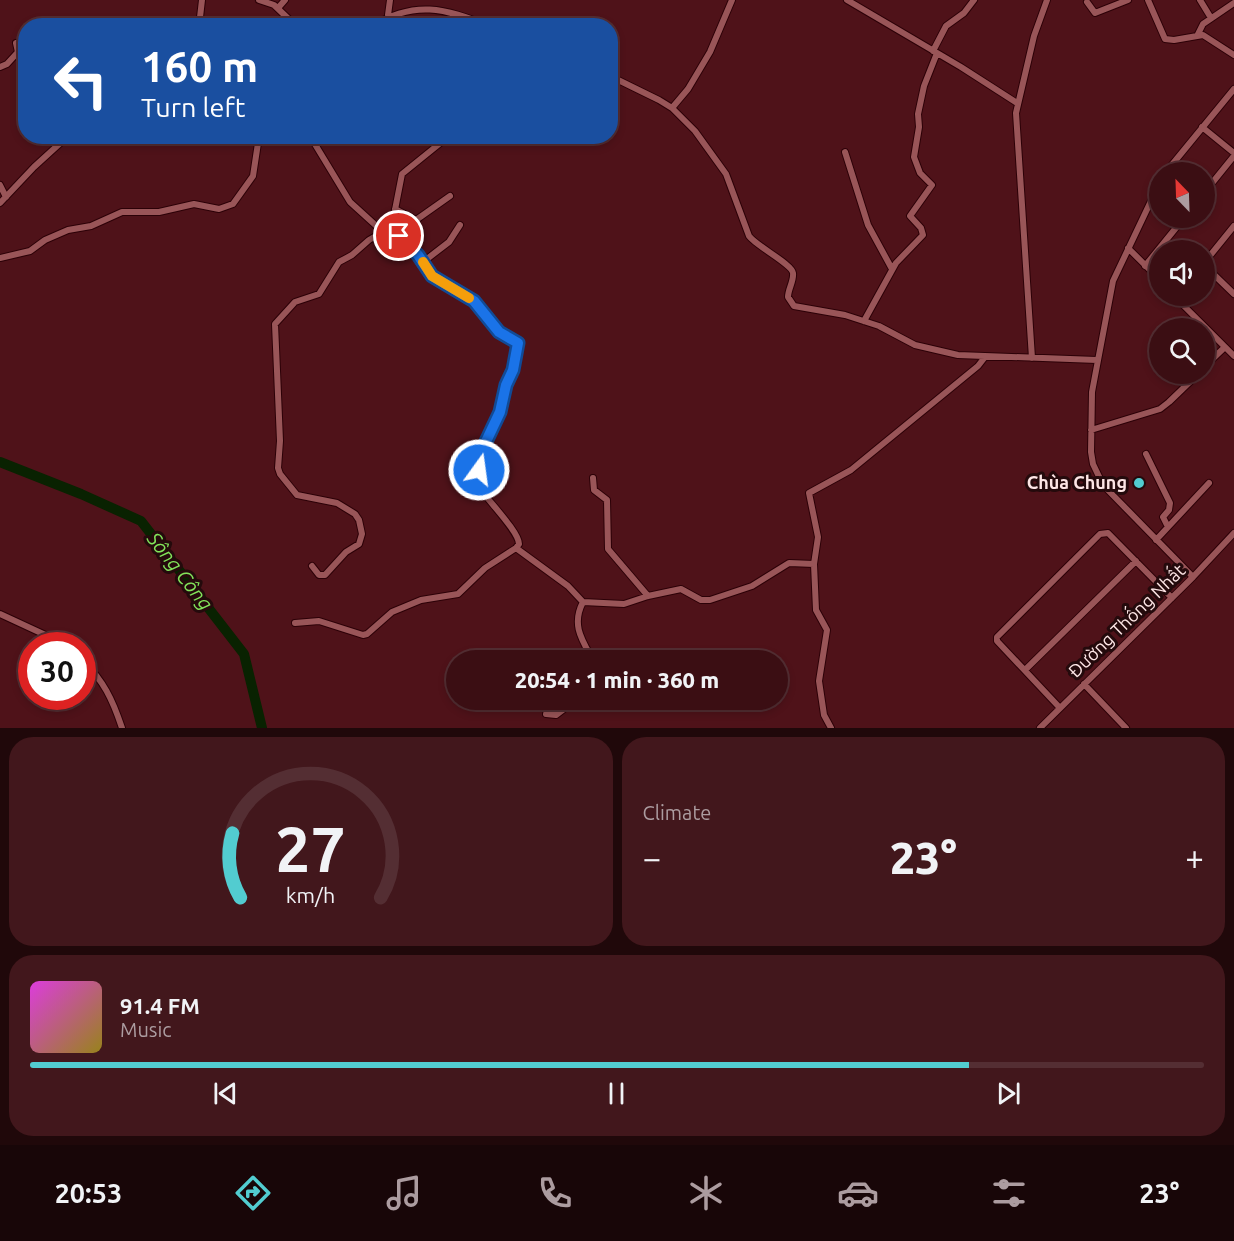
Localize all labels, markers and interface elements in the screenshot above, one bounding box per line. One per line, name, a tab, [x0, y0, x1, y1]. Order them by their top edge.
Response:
icon: left	[42, 42, 120, 120]
text: 160 m	[141, 43, 258, 90]
text: Turn left	[141, 92, 245, 122]
north arrow	[1149, 162, 1215, 228]
map controls	[1149, 162, 1215, 384]
pin	[373, 210, 424, 261]
icon: arrive	[382, 219, 415, 252]
button: sound	[1149, 240, 1215, 306]
button: search	[1149, 318, 1215, 384]
position arrow	[447, 438, 511, 502]
place label: Chùa Chung	[1027, 472, 1127, 492]
marker: Chùa Chung	[1132, 476, 1146, 490]
water label: Sông Công	[142, 526, 218, 614]
street label: Đường Thống Nhất	[1062, 558, 1189, 681]
speed limit sign: 30	[18, 632, 96, 710]
text: 20:54 · 1 min · 360 m	[515, 667, 719, 692]
text: Climate	[643, 801, 711, 824]
text: 27	[276, 814, 346, 884]
text: 23°	[890, 832, 957, 883]
text: −	[643, 839, 661, 876]
text: +	[1185, 839, 1204, 876]
text: km/h	[286, 884, 335, 908]
text: 91.4 FM	[120, 993, 200, 1018]
text: Music	[120, 1018, 172, 1041]
icon: previous	[209, 1077, 242, 1110]
icon: pause	[600, 1077, 633, 1110]
icon: next	[992, 1077, 1025, 1110]
icon: directions	[232, 1172, 274, 1214]
icon: music	[383, 1172, 425, 1214]
icon: phone	[534, 1172, 576, 1214]
icon: climate	[685, 1172, 727, 1214]
icon: car	[837, 1172, 879, 1214]
icon: filters	[988, 1172, 1030, 1214]
text: 20:53	[55, 1178, 122, 1208]
text: 23°	[1139, 1178, 1179, 1208]

